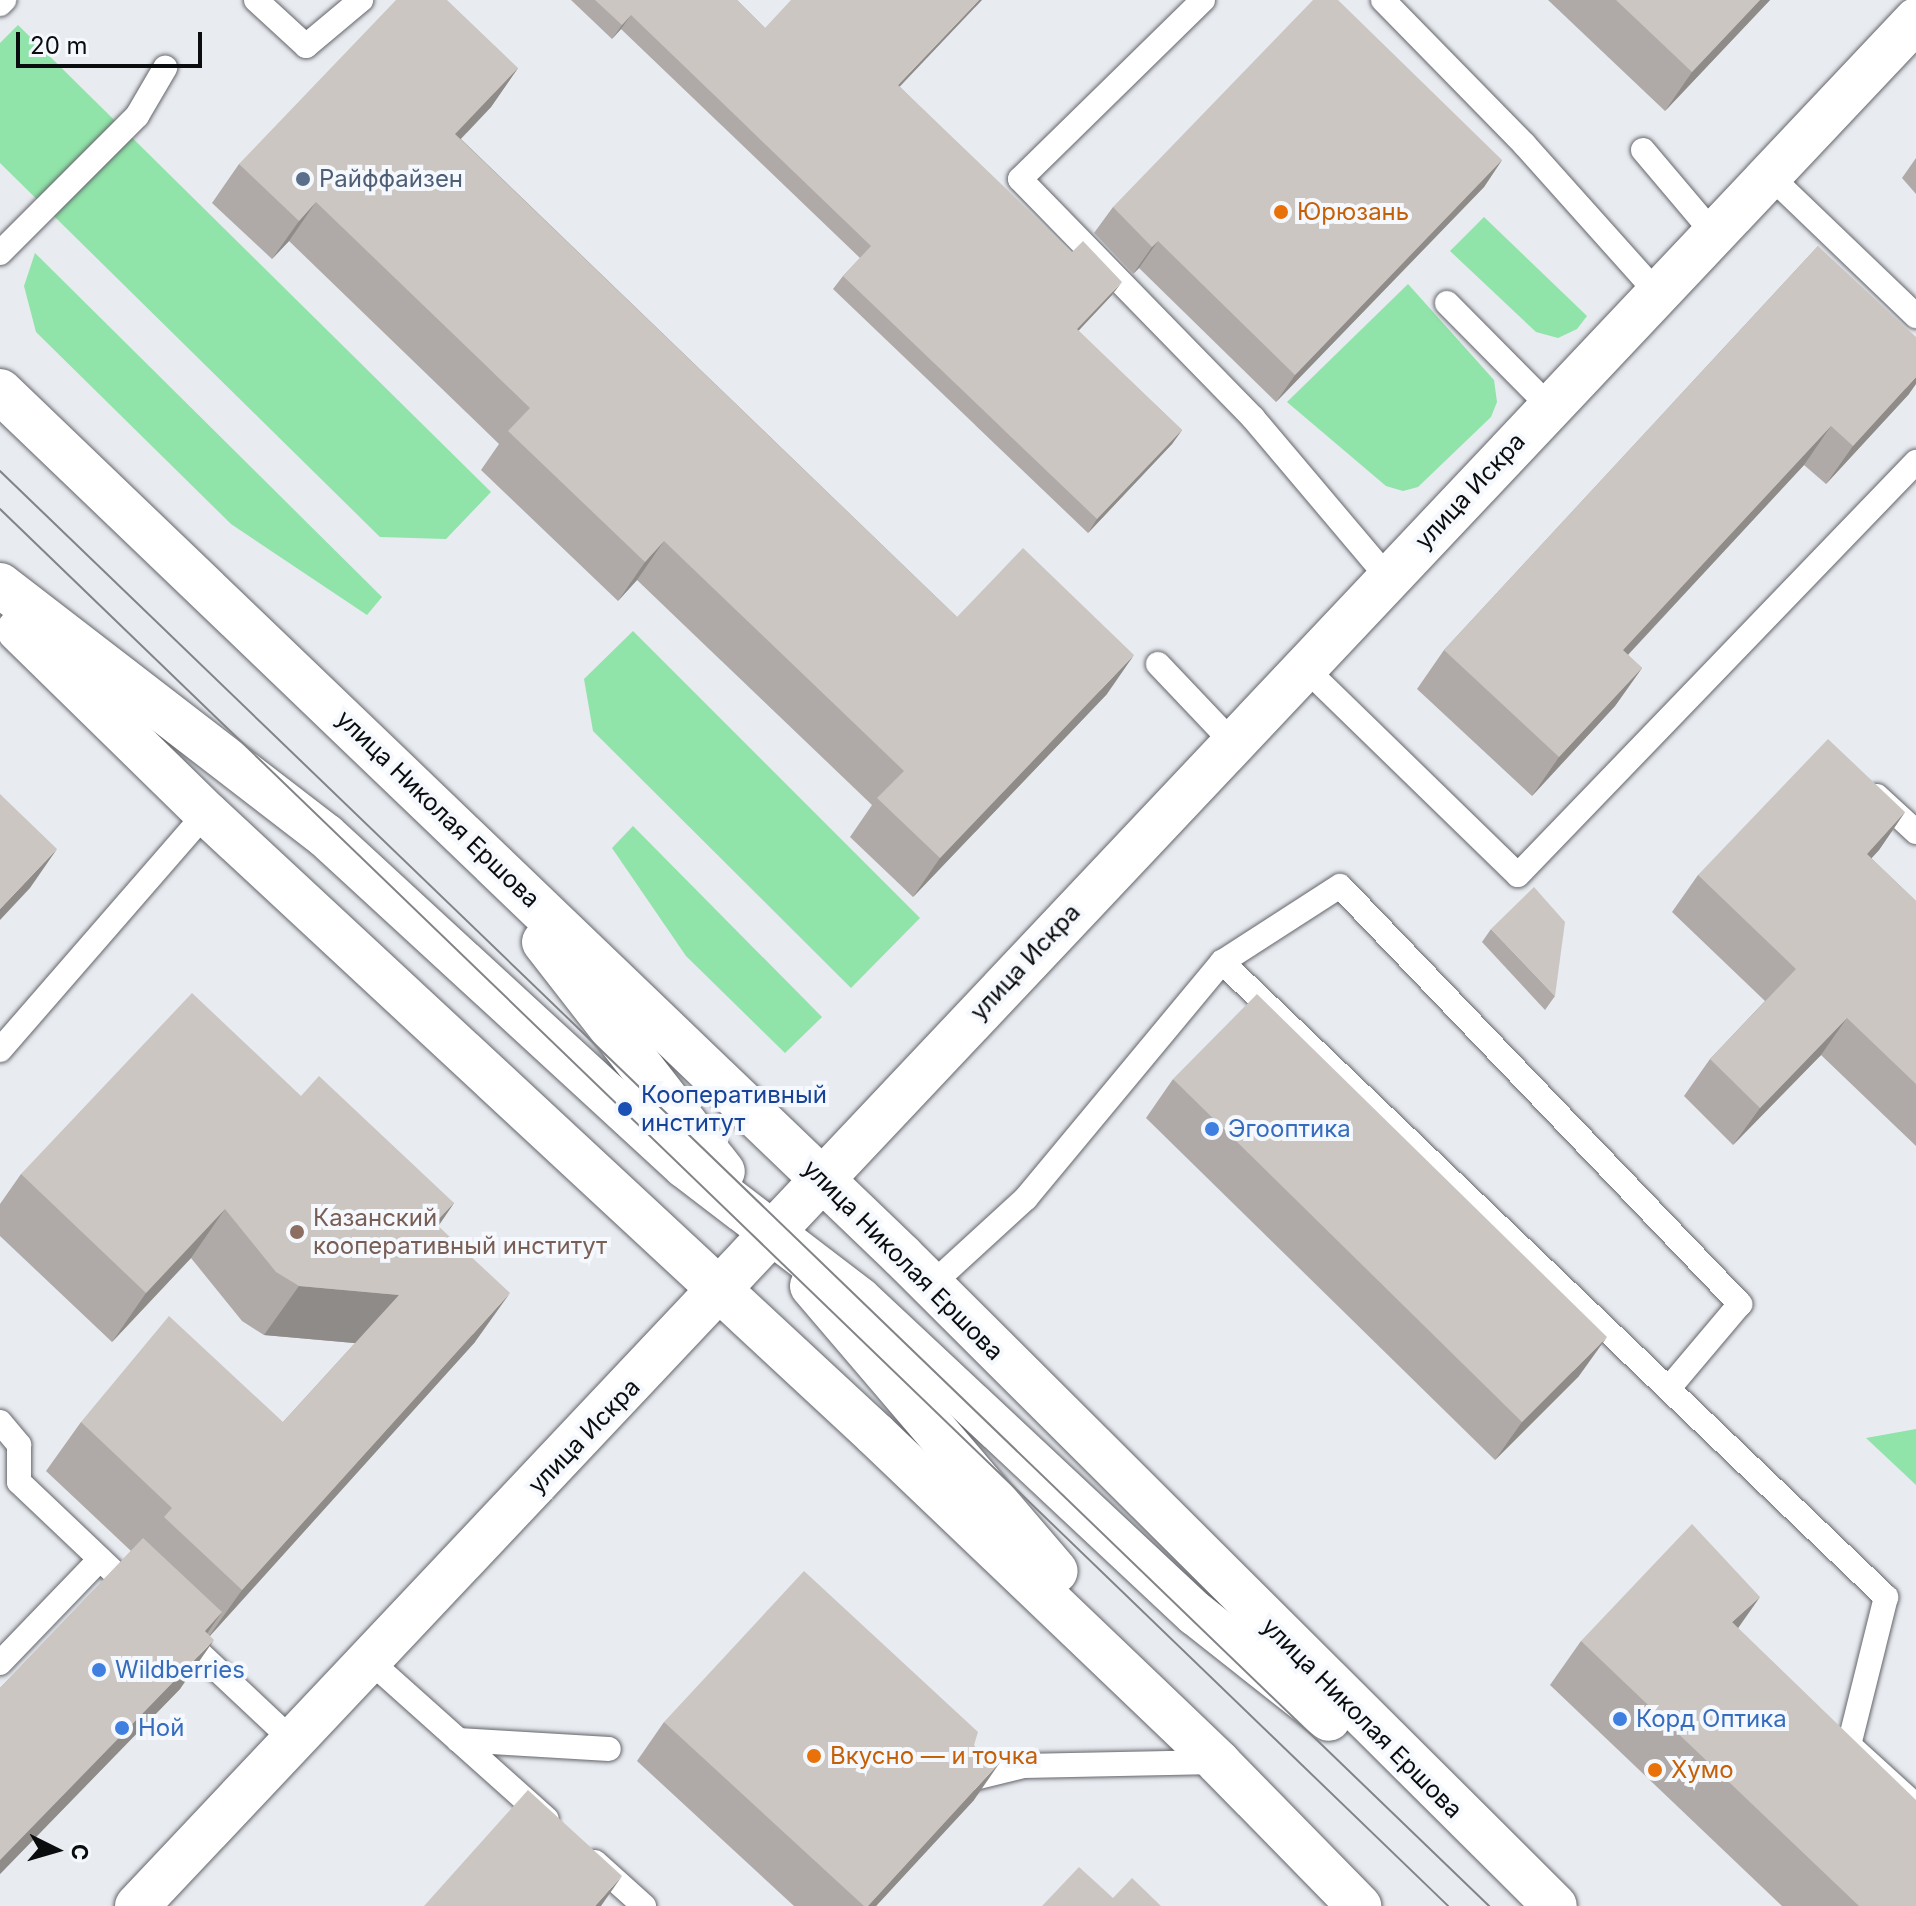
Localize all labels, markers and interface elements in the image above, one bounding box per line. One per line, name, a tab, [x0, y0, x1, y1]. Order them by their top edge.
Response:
scale bar	[20, 16, 206, 66]
text: 20 m	[30, 31, 88, 60]
place label: Райффайзен	[319, 165, 463, 193]
marker: Райффайзен	[294, 170, 312, 188]
place label: Юрюзань	[1297, 198, 1409, 226]
marker: Юрюзань	[1272, 203, 1290, 221]
street label: улица Искра	[1409, 427, 1531, 555]
street label: улица Николая Ершова	[330, 704, 546, 914]
street label: улица Искра	[964, 898, 1086, 1026]
place label: Кооперативный институт	[641, 1081, 827, 1137]
marker: Кооперативный институт	[616, 1100, 634, 1118]
place label: Эгооптика	[1228, 1115, 1351, 1143]
marker: Эгооптика	[1203, 1120, 1221, 1138]
street label: улица Николая Ершова	[797, 1154, 1009, 1366]
place label: Казанский кооперативный институт	[313, 1204, 607, 1260]
marker: Казанский кооперативный институт	[288, 1223, 306, 1241]
street label: улица Искра	[522, 1373, 646, 1499]
street label: улица Николая Ершова	[1256, 1612, 1468, 1824]
place label: Wildberries	[115, 1656, 245, 1684]
marker: Wildberries	[90, 1661, 108, 1679]
place label: Корд Оптика	[1636, 1705, 1787, 1733]
marker: Корд Оптика	[1611, 1710, 1629, 1728]
place label: Ной	[138, 1714, 184, 1742]
marker: Ной	[113, 1719, 131, 1737]
place label: Вкусно — и точка	[830, 1742, 1038, 1770]
marker: Вкусно — и точка	[805, 1747, 823, 1765]
place label: Хумо	[1671, 1756, 1734, 1784]
marker: Хумо	[1646, 1761, 1664, 1779]
north arrow	[16, 1810, 96, 1890]
text: С	[66, 1843, 94, 1861]

